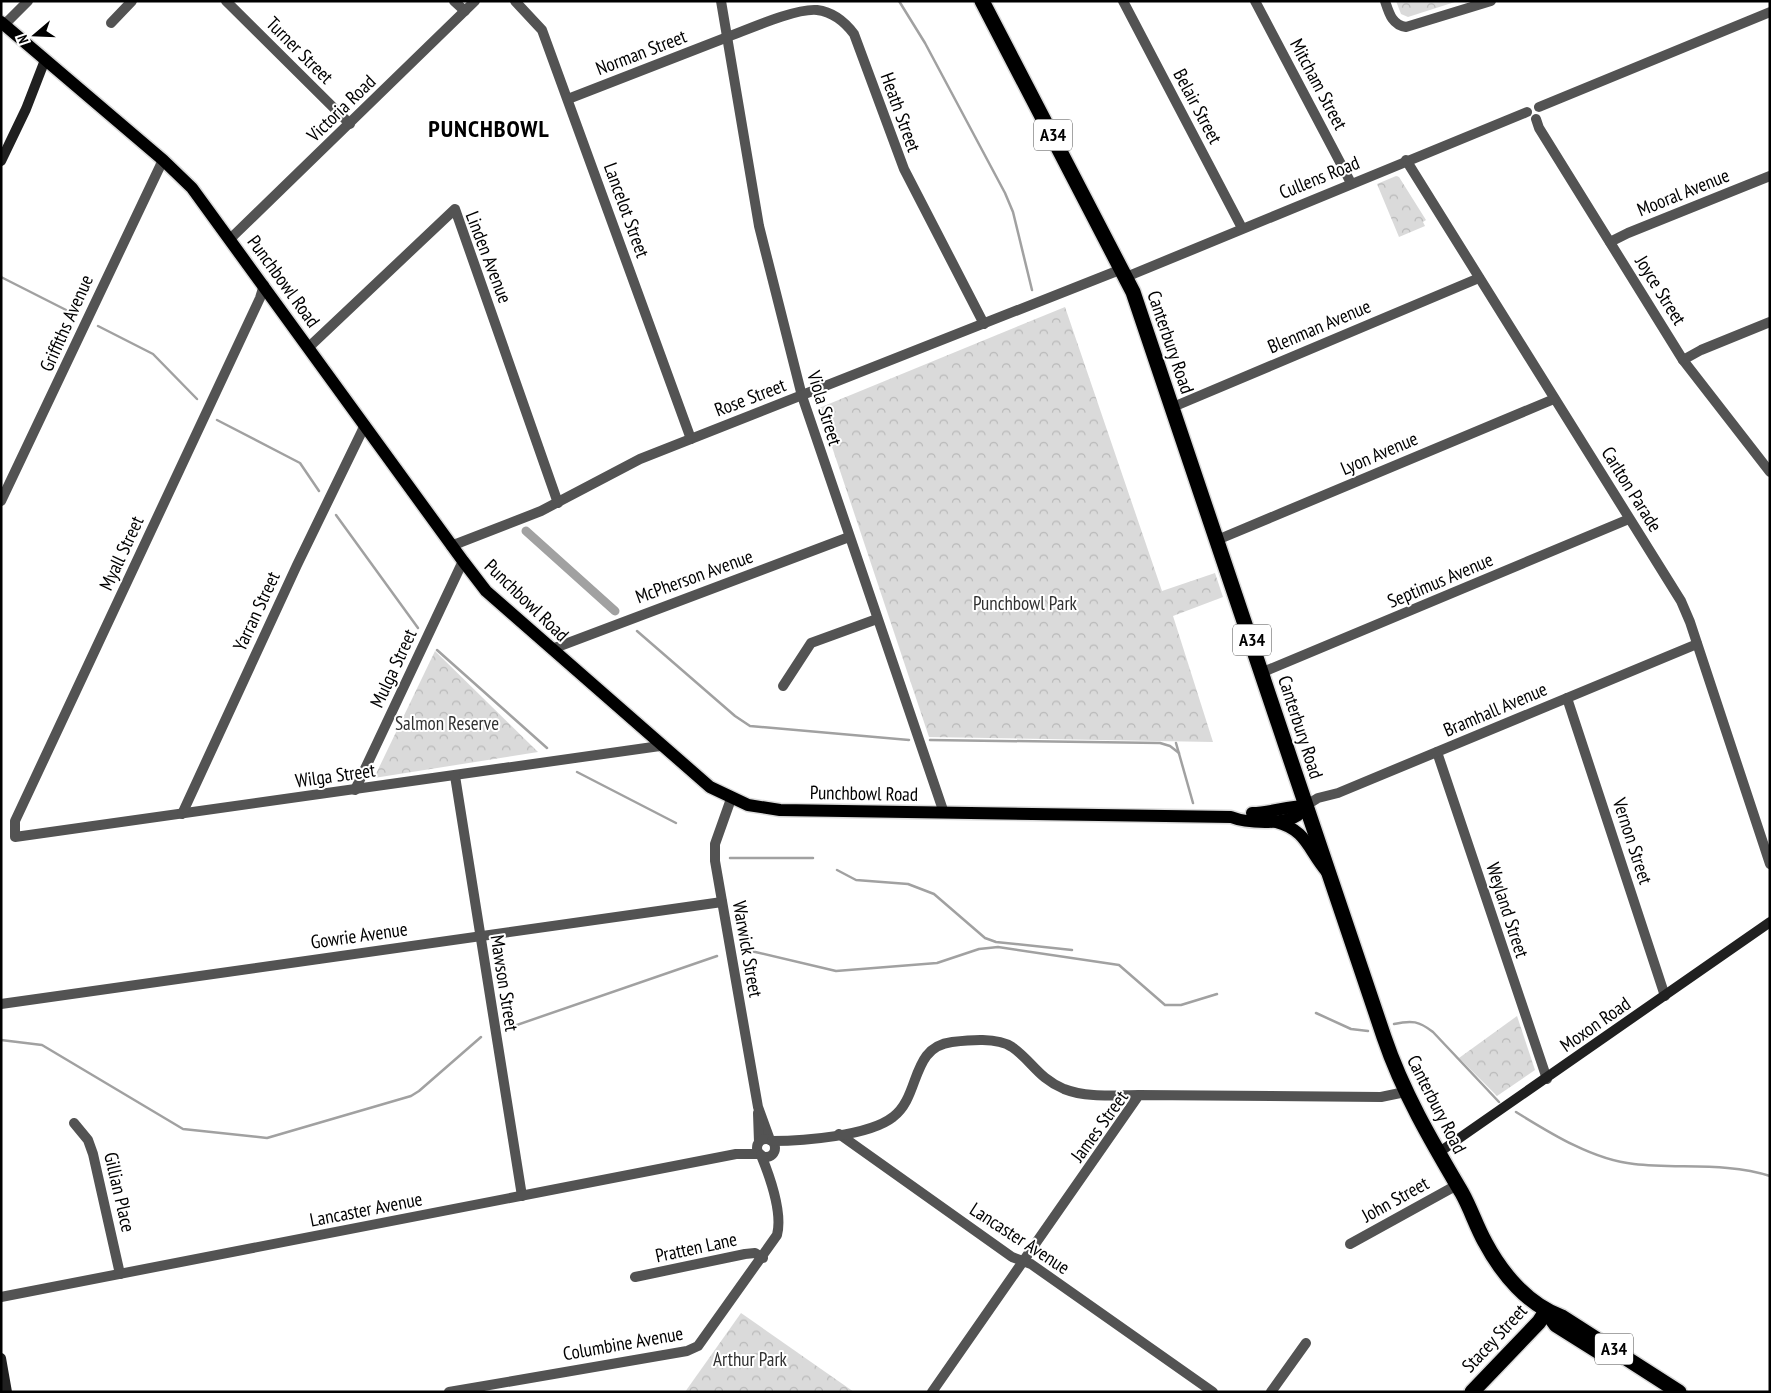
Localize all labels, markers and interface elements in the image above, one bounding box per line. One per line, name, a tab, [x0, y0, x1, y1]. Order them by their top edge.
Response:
north arrow	[10, 10, 60, 60]
street label: Turner Street	[261, 11, 339, 89]
street label: Norman Street	[592, 23, 691, 80]
text: N	[13, 33, 32, 46]
street label: Mitcham Street	[1285, 34, 1353, 134]
street label: Belair Street	[1168, 64, 1228, 148]
street label: Victoria Road	[301, 69, 380, 147]
street label: Heath Street	[876, 69, 927, 156]
district label: PUNCHBOWL	[428, 113, 550, 144]
road number: A34	[1034, 120, 1072, 150]
street label: Cullens Road	[1275, 150, 1363, 204]
street label: Lancelot Street	[599, 159, 655, 261]
street label: Mooral Avenue	[1633, 163, 1733, 221]
street label: Linden Avenue	[461, 208, 518, 306]
street label: Punchbowl Road	[243, 230, 325, 332]
street label: Joyce Street	[1630, 250, 1692, 330]
street label: Griffiths Avenue	[34, 271, 98, 375]
street label: Canterbury Road	[1142, 287, 1200, 397]
street label: Blenman Avenue	[1264, 294, 1374, 358]
street label: Viola Street	[802, 367, 848, 449]
street label: Rose Street	[711, 372, 790, 422]
street label: Lyon Avenue	[1337, 426, 1421, 480]
street label: Carlton Parade	[1596, 442, 1668, 536]
street label: Myall Street	[93, 511, 149, 594]
street label: McPherson Avenue	[632, 544, 756, 608]
street label: Septimus Avenue	[1384, 547, 1496, 613]
street label: Punchbowl Road	[480, 554, 574, 646]
street label: Yarran Street	[227, 567, 285, 655]
park label: Punchbowl Park	[973, 591, 1078, 615]
street label: Mulga Street	[364, 624, 422, 711]
road number: A34	[1233, 624, 1271, 656]
street label: Canterbury Road	[1273, 672, 1329, 782]
street label: Bramhall Avenue	[1439, 676, 1551, 742]
park label: Salmon Reserve	[395, 711, 499, 735]
street label: Wilga Street	[293, 757, 377, 792]
street label: Punchbowl Road	[810, 780, 918, 806]
street label: Vernon Street	[1608, 794, 1658, 888]
street label: Weyland Street	[1481, 859, 1535, 961]
street label: Warwick Street	[728, 899, 768, 1000]
street label: Gowrie Avenue	[309, 916, 409, 954]
street label: Mawson Street	[486, 933, 525, 1034]
street label: Moxon Road	[1555, 991, 1635, 1057]
street label: Canterbury Road	[1402, 1051, 1472, 1157]
street label: James Street	[1065, 1085, 1133, 1167]
street label: Gillian Place	[99, 1150, 141, 1234]
street label: John Street	[1356, 1170, 1433, 1228]
street label: Lancaster Avenue	[308, 1186, 424, 1232]
street label: Lancaster Avenue	[966, 1197, 1074, 1279]
street label: Pratten Lane	[653, 1227, 739, 1267]
street label: Stacey Street	[1456, 1298, 1532, 1377]
street label: Columbine Avenue	[561, 1321, 685, 1365]
road number: A34	[1595, 1334, 1633, 1365]
park label: Arthur Park	[713, 1347, 788, 1371]

